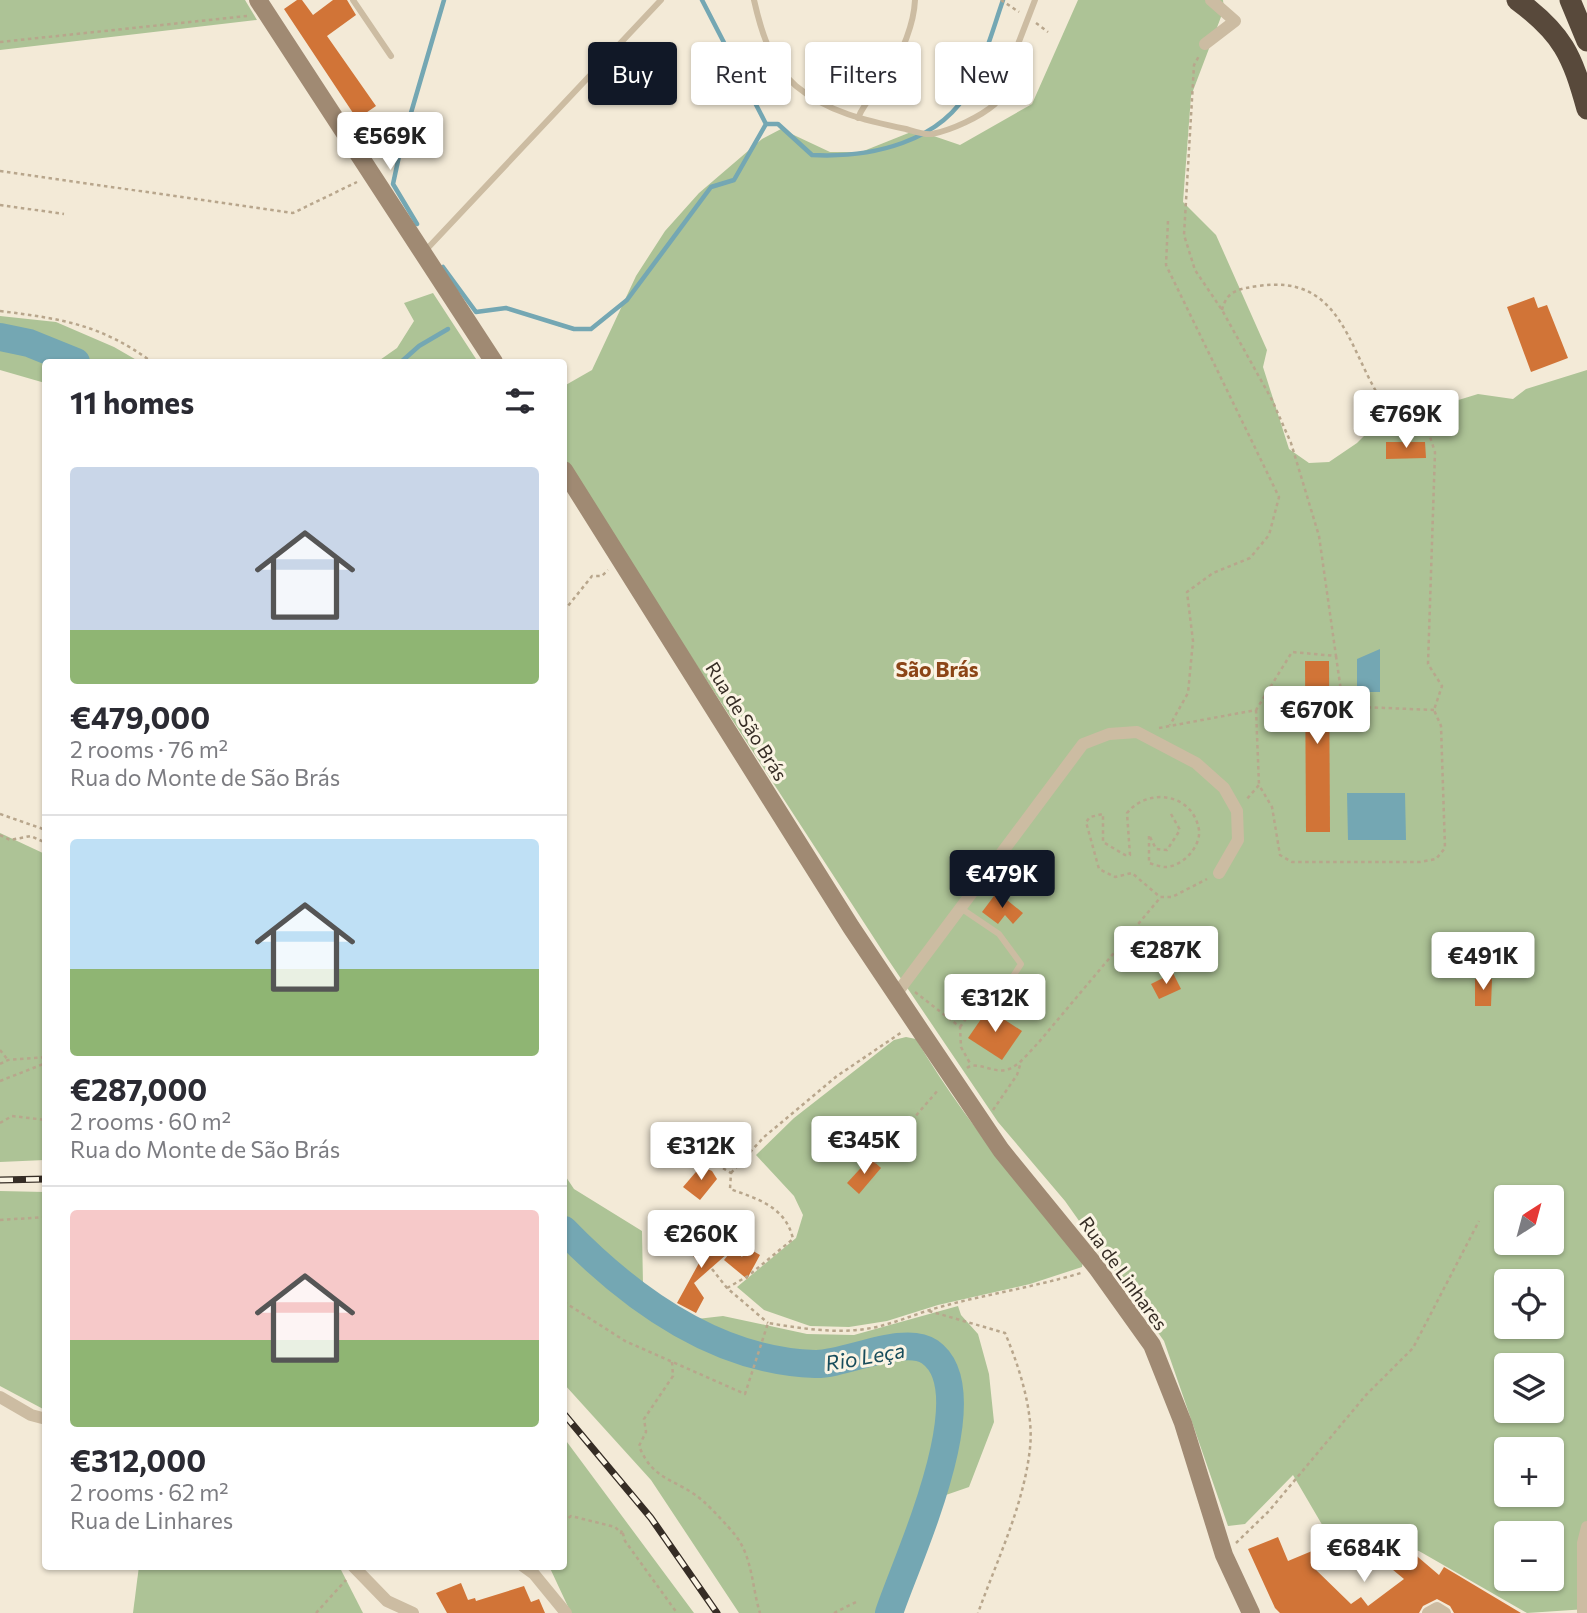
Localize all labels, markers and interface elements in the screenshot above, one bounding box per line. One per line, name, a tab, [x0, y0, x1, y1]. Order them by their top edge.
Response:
chip: Buy	[588, 42, 677, 105]
chip: Rent	[691, 42, 791, 105]
chip: Filters	[805, 42, 921, 105]
chip: New	[935, 42, 1033, 105]
pin: €569K	[341, 113, 439, 172]
text: €569K	[353, 121, 427, 149]
icon: filters	[501, 382, 539, 420]
text: 11 homes	[70, 383, 194, 420]
pin: €769K	[1357, 391, 1455, 450]
text: €769K	[1370, 399, 1442, 427]
icon: home	[242, 512, 368, 638]
district label: São Brás	[895, 656, 979, 681]
street label: Rua de São Brás	[701, 657, 793, 785]
pin: €670K	[1268, 686, 1366, 746]
text: €670K	[1280, 695, 1354, 723]
text: €479,000	[70, 698, 210, 735]
text: 2 rooms · 76 m²	[70, 735, 228, 763]
text: Rua do Monte de São Brás	[70, 763, 340, 791]
pin: €479K	[953, 850, 1051, 910]
text: €479K	[966, 859, 1038, 887]
icon: home	[242, 884, 368, 1010]
pin: €287K	[1117, 926, 1215, 986]
pin: €491K	[1434, 932, 1532, 992]
text: €287K	[1130, 935, 1202, 963]
text: €491K	[1448, 941, 1518, 969]
pin: €312K	[946, 974, 1044, 1034]
text: €312K	[960, 983, 1030, 1011]
text: €287,000	[70, 1070, 207, 1107]
text: 2 rooms · 60 m²	[70, 1107, 231, 1135]
pin: €345K	[815, 1116, 913, 1176]
pin: €312K	[652, 1122, 750, 1182]
text: €345K	[827, 1125, 901, 1153]
text: €312K	[666, 1131, 736, 1159]
text: Rua do Monte de São Brás	[70, 1135, 340, 1163]
north arrow	[1494, 1185, 1564, 1255]
map controls	[1494, 1185, 1564, 1591]
pin: €260K	[652, 1210, 750, 1270]
street label: Rua de Linhares	[1075, 1212, 1173, 1334]
text: €260K	[664, 1219, 738, 1247]
icon: home	[242, 1255, 368, 1381]
button: locate	[1494, 1269, 1564, 1339]
water label: Rio Leça	[823, 1337, 907, 1375]
button: layers	[1494, 1353, 1564, 1423]
button: +	[1494, 1437, 1564, 1507]
text: €312,000	[70, 1441, 206, 1478]
text: 2 rooms · 62 m²	[70, 1478, 229, 1506]
text: Rua de Linhares	[70, 1506, 233, 1534]
button: −	[1494, 1521, 1564, 1591]
pin: €684K	[1315, 1524, 1413, 1584]
text: €684K	[1327, 1533, 1401, 1561]

